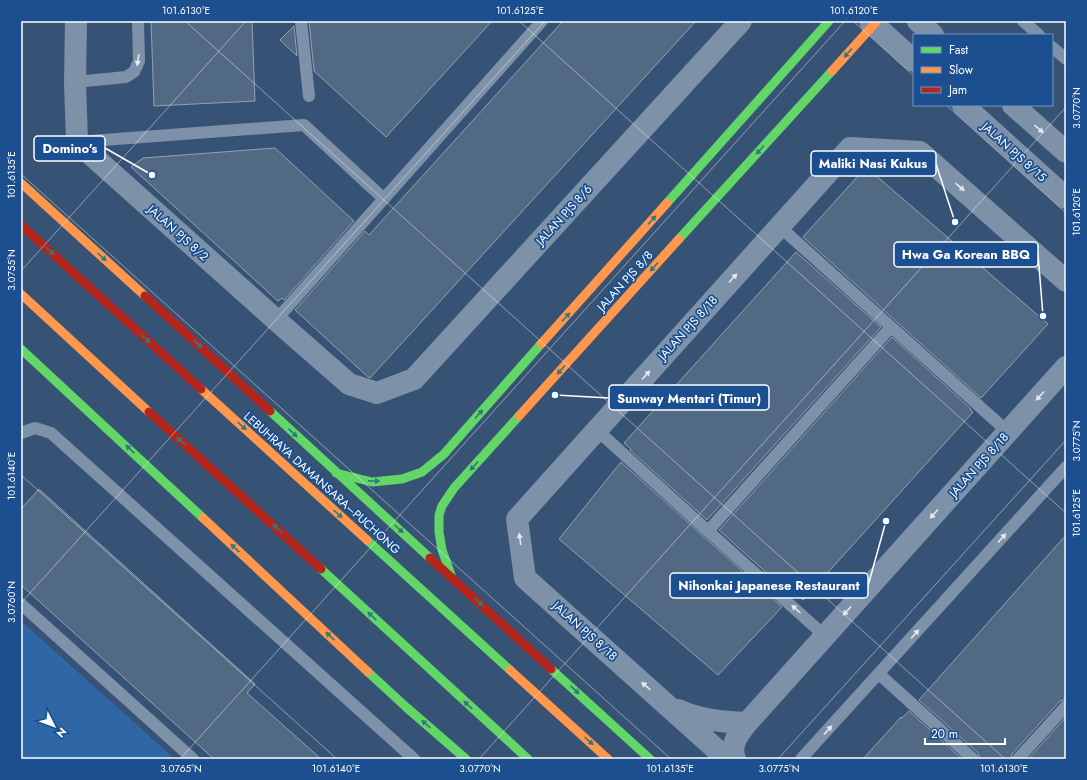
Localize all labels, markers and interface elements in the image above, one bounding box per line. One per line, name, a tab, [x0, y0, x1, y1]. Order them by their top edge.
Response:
text: 101.6130°E	[162, 3, 210, 18]
text: 101.6125°E	[496, 3, 544, 18]
text: 101.6120°E	[830, 3, 878, 18]
legend	[913, 34, 1053, 106]
text: Fast	[949, 41, 968, 59]
one-way arrow	[843, 48, 852, 59]
one-way arrow	[135, 53, 141, 66]
text: Slow	[949, 61, 974, 79]
text: Jam	[947, 81, 967, 99]
text: 3.0770°N	[1069, 87, 1084, 129]
street label: JALAN PJS 8/15	[976, 117, 1051, 186]
one-way arrow	[1034, 124, 1045, 133]
callout: Domino's	[34, 136, 105, 161]
text: Domino's	[43, 139, 97, 158]
one-way arrow	[756, 145, 765, 155]
text: 101.6135°E	[4, 151, 19, 199]
callout: Maliki Nasi Kukus	[811, 151, 936, 176]
text: Maliki Nasi Kukus	[819, 154, 927, 173]
street label: JALAN PJS 8/6	[530, 180, 596, 251]
one-way arrow	[955, 183, 965, 192]
text: 101.6120°E	[1069, 188, 1084, 236]
street label: JALAN PJS 8/2	[142, 199, 213, 265]
one-way arrow	[647, 215, 657, 225]
callout: Hwa Ga Korean BBQ	[894, 242, 1038, 267]
text: Hwa Ga Korean BBQ	[902, 245, 1031, 264]
one-way arrow	[45, 246, 55, 256]
street label: JALAN PJS 8/8	[592, 247, 657, 317]
text: 3.0755°N	[4, 249, 19, 291]
one-way arrow	[96, 252, 107, 261]
one-way arrow	[650, 262, 659, 272]
one-way arrow	[728, 273, 738, 283]
street label: JALAN PJS 8/18	[653, 292, 722, 366]
one-way arrow	[561, 312, 570, 322]
one-way arrow	[141, 334, 151, 343]
one-way arrow	[193, 339, 203, 349]
one-way arrow	[556, 365, 566, 375]
one-way arrow	[642, 370, 651, 380]
callout: Sunway Mentari (Timur)	[609, 385, 769, 410]
text: Sunway Mentari (Timur)	[617, 389, 761, 408]
one-way arrow	[1036, 392, 1045, 401]
street label: LEBUHRAYA DAMANSARA–PUCHONG	[240, 408, 404, 558]
one-way arrow	[475, 409, 484, 420]
text: 3.0775°N	[1069, 421, 1084, 461]
one-way arrow	[237, 422, 247, 431]
one-way arrow	[288, 428, 298, 437]
street label: JALAN PJS 8/18	[944, 429, 1013, 503]
one-way arrow	[176, 436, 186, 445]
one-way arrow	[125, 445, 135, 454]
text: 101.6140°E	[4, 452, 19, 500]
one-way arrow	[469, 461, 478, 472]
one-way arrow	[368, 477, 381, 484]
text: 101.6125°E	[1069, 489, 1084, 537]
one-way arrow	[333, 509, 343, 519]
one-way arrow	[930, 509, 939, 519]
one-way arrow	[272, 524, 282, 533]
one-way arrow	[394, 525, 405, 534]
one-way arrow	[517, 533, 523, 545]
one-way arrow	[998, 533, 1007, 543]
one-way arrow	[230, 543, 240, 552]
callout: Nihonkai Japanese Restaurant	[670, 573, 868, 598]
text: Nihonkai Japanese Restaurant	[678, 576, 861, 595]
text: 3.0760°N	[4, 581, 19, 623]
street label: JALAN PJS 8/18	[547, 596, 621, 665]
one-way arrow	[474, 597, 485, 606]
one-way arrow	[791, 605, 801, 614]
one-way arrow	[843, 605, 852, 616]
one-way arrow	[367, 612, 378, 621]
one-way arrow	[910, 629, 920, 639]
one-way arrow	[325, 632, 335, 641]
one-way arrow	[641, 681, 651, 691]
one-way arrow	[570, 685, 580, 694]
one-way arrow	[463, 700, 473, 710]
north arrow	[34, 706, 74, 746]
one-way arrow	[421, 720, 431, 729]
scale bar	[925, 720, 1005, 746]
text: N	[53, 724, 70, 741]
one-way arrow	[823, 725, 832, 735]
text: 20 m	[931, 725, 958, 743]
one-way arrow	[583, 737, 594, 746]
text: 3.0765°N	[160, 761, 202, 776]
text: 101.6140°E	[312, 761, 360, 776]
text: 3.0770°N	[459, 761, 501, 776]
text: 101.6135°E	[646, 761, 694, 776]
text: 3.0775°N	[759, 761, 799, 776]
text: 101.6130°E	[980, 761, 1028, 776]

